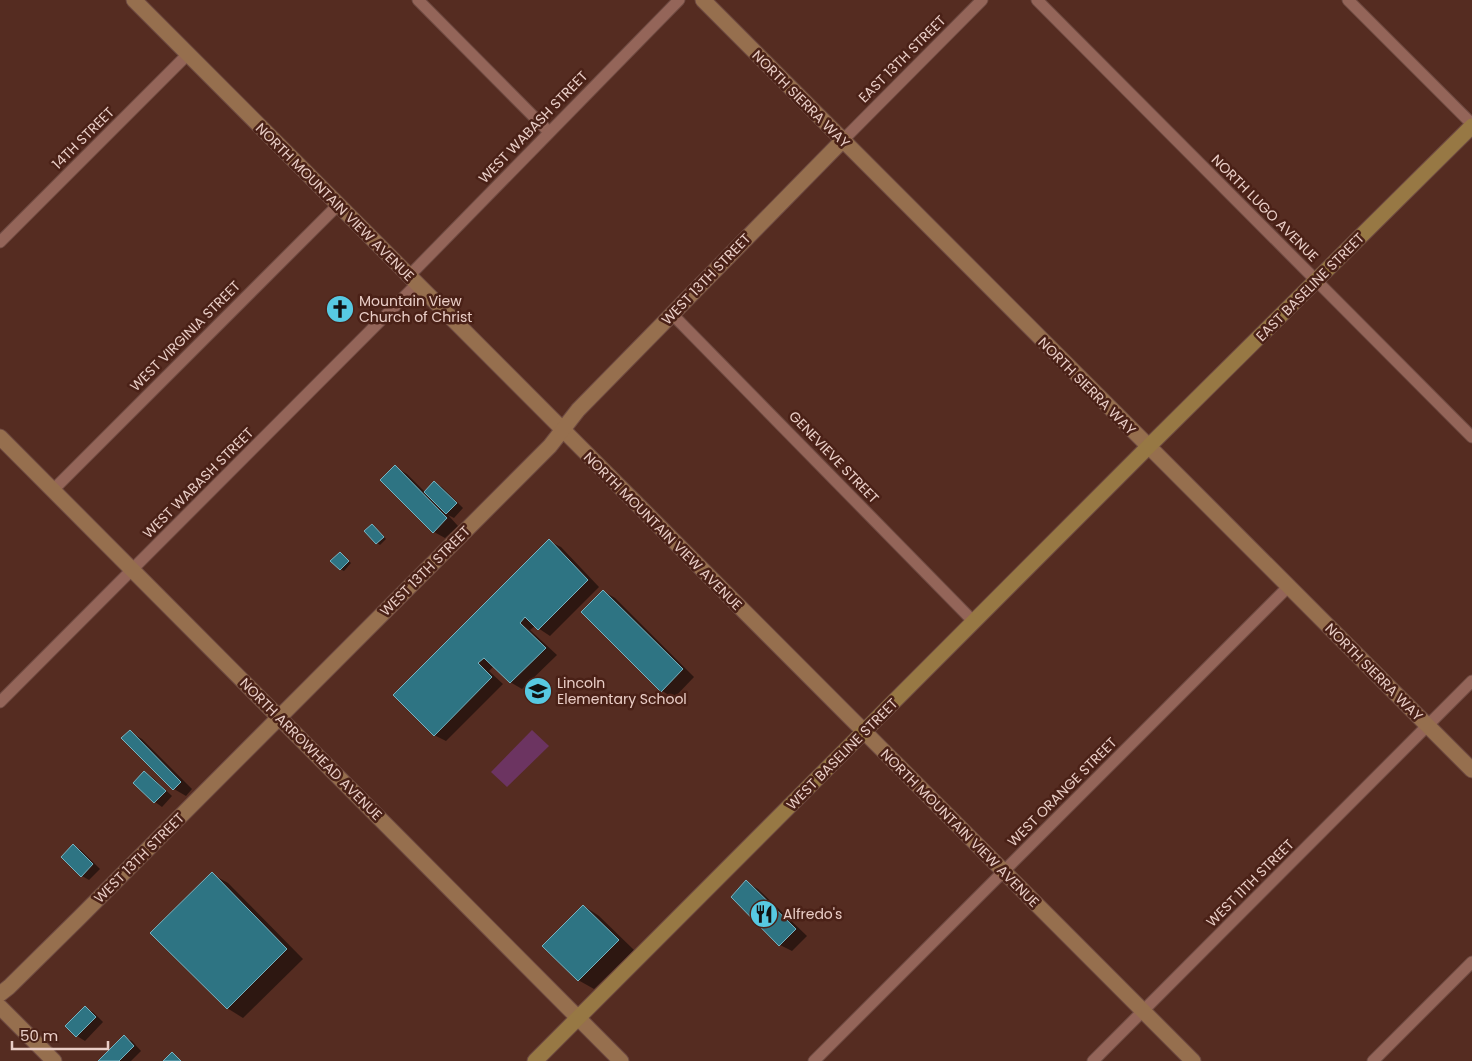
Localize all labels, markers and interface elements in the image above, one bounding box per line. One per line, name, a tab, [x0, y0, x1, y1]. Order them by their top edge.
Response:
street label: EAST 13TH STREET	[854, 11, 950, 107]
street label: NORTH SIERRA WAY	[748, 46, 854, 152]
street label: WEST WABASH STREET	[474, 66, 592, 188]
street label: 14TH STREET	[47, 102, 119, 174]
street label: NORTH MOUNTAIN VIEW AVENUE	[251, 118, 419, 286]
street label: NORTH LUGO AVENUE	[1207, 150, 1323, 266]
street label: WEST 13TH STREET	[657, 228, 755, 329]
street label: EAST BASELINE STREET	[1251, 228, 1369, 346]
street label: WEST VIRGINIA STREET	[125, 276, 245, 396]
place label: Mountain View Church of Christ	[359, 291, 472, 327]
church icon: Mountain View Church of Christ	[325, 294, 355, 324]
street label: NORTH SIERRA WAY	[1034, 333, 1140, 439]
street label: GENEVIEVE STREET	[784, 406, 884, 508]
street label: WEST WABASH STREET	[138, 423, 258, 543]
street label: NORTH MOUNTAIN VIEW AVENUE	[579, 447, 747, 615]
street label: WEST 13TH STREET	[375, 521, 475, 621]
street label: NORTH SIERRA WAY	[1321, 619, 1427, 725]
street label: NORTH ARROWHEAD AVENUE	[235, 673, 387, 825]
place label: Lincoln Elementary School	[557, 673, 687, 709]
school or university icon: Lincoln Elementary School	[523, 676, 553, 706]
street label: WEST BASELINE STREET	[782, 693, 903, 814]
street label: WEST ORANGE STREET	[1003, 733, 1121, 851]
street label: NORTH MOUNTAIN VIEW AVENUE	[876, 744, 1044, 912]
street label: WEST 13TH STREET	[89, 808, 189, 908]
street label: WEST 11TH STREET	[1202, 834, 1299, 931]
restaurant icon: Alfredo's	[749, 899, 779, 929]
place label: Alfredo's	[783, 904, 842, 924]
scale bar	[12, 1018, 109, 1050]
text: 50 m	[20, 1025, 58, 1046]

